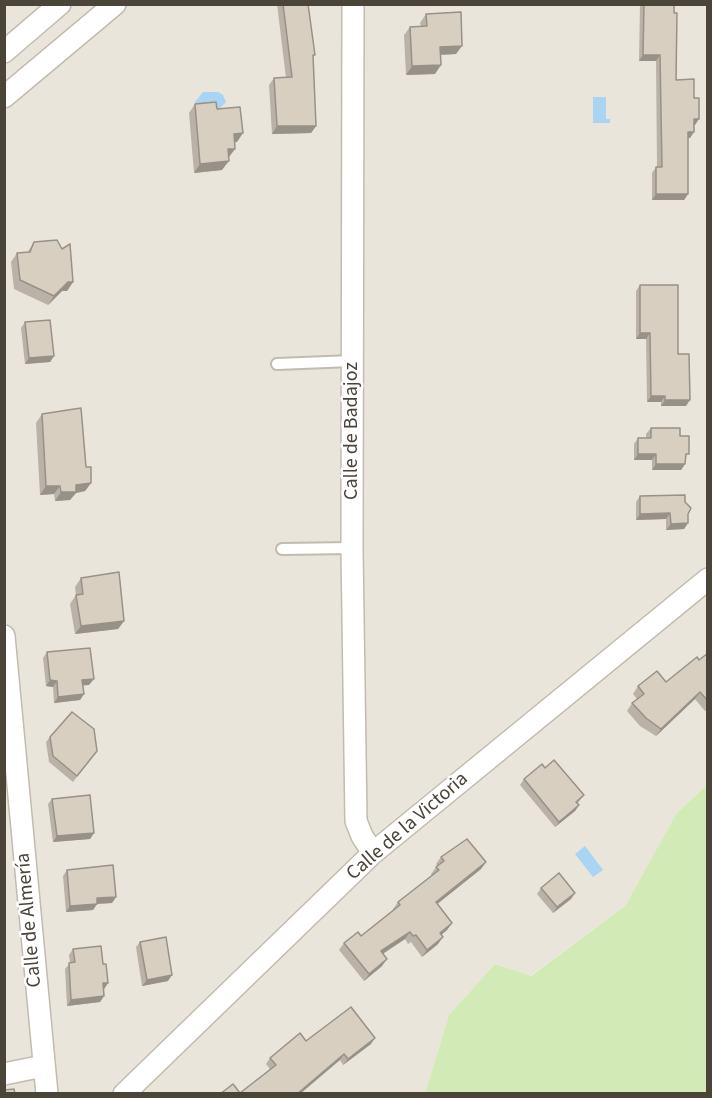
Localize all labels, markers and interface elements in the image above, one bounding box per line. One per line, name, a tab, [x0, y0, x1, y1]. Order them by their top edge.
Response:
street label: Calle de Badajoz	[341, 362, 365, 500]
street label: Calle de la Victoria	[342, 768, 474, 886]
street label: Calle de Almería	[12, 852, 48, 988]

